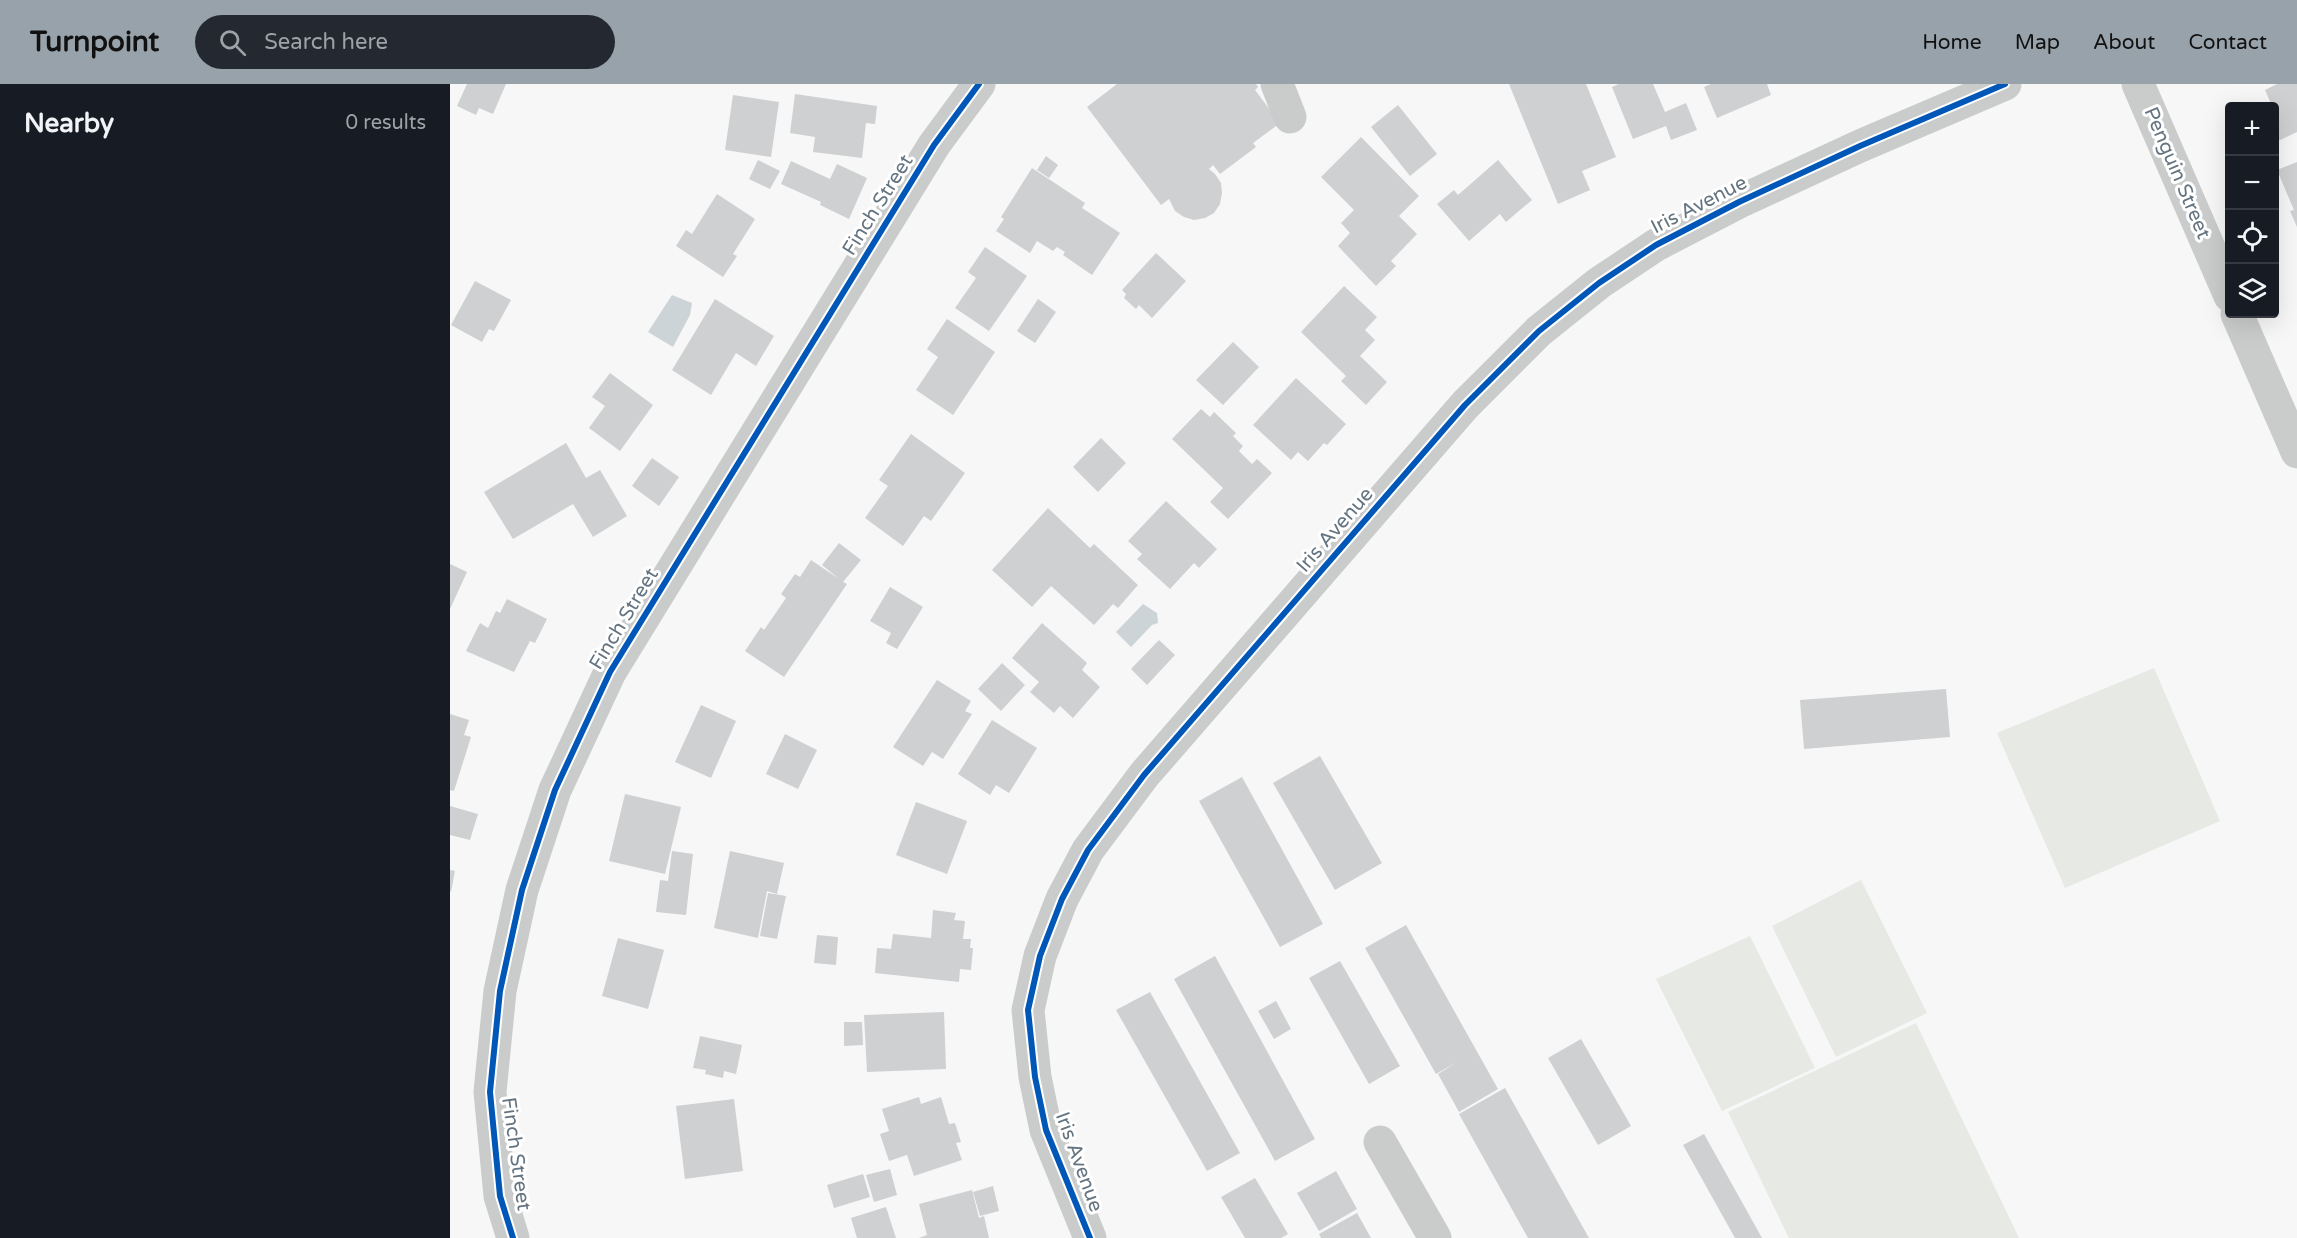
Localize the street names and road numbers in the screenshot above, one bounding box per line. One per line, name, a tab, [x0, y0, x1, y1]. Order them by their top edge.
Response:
street label: Penguin Street	[2138, 103, 2216, 243]
street label: Finch Street	[838, 150, 919, 260]
street label: Iris Avenue	[1647, 171, 1751, 239]
street label: Iris Avenue	[1292, 483, 1378, 577]
street label: Finch Street	[584, 564, 664, 674]
street label: Finch Street	[496, 1096, 536, 1213]
street label: Iris Avenue	[1050, 1109, 1108, 1215]

